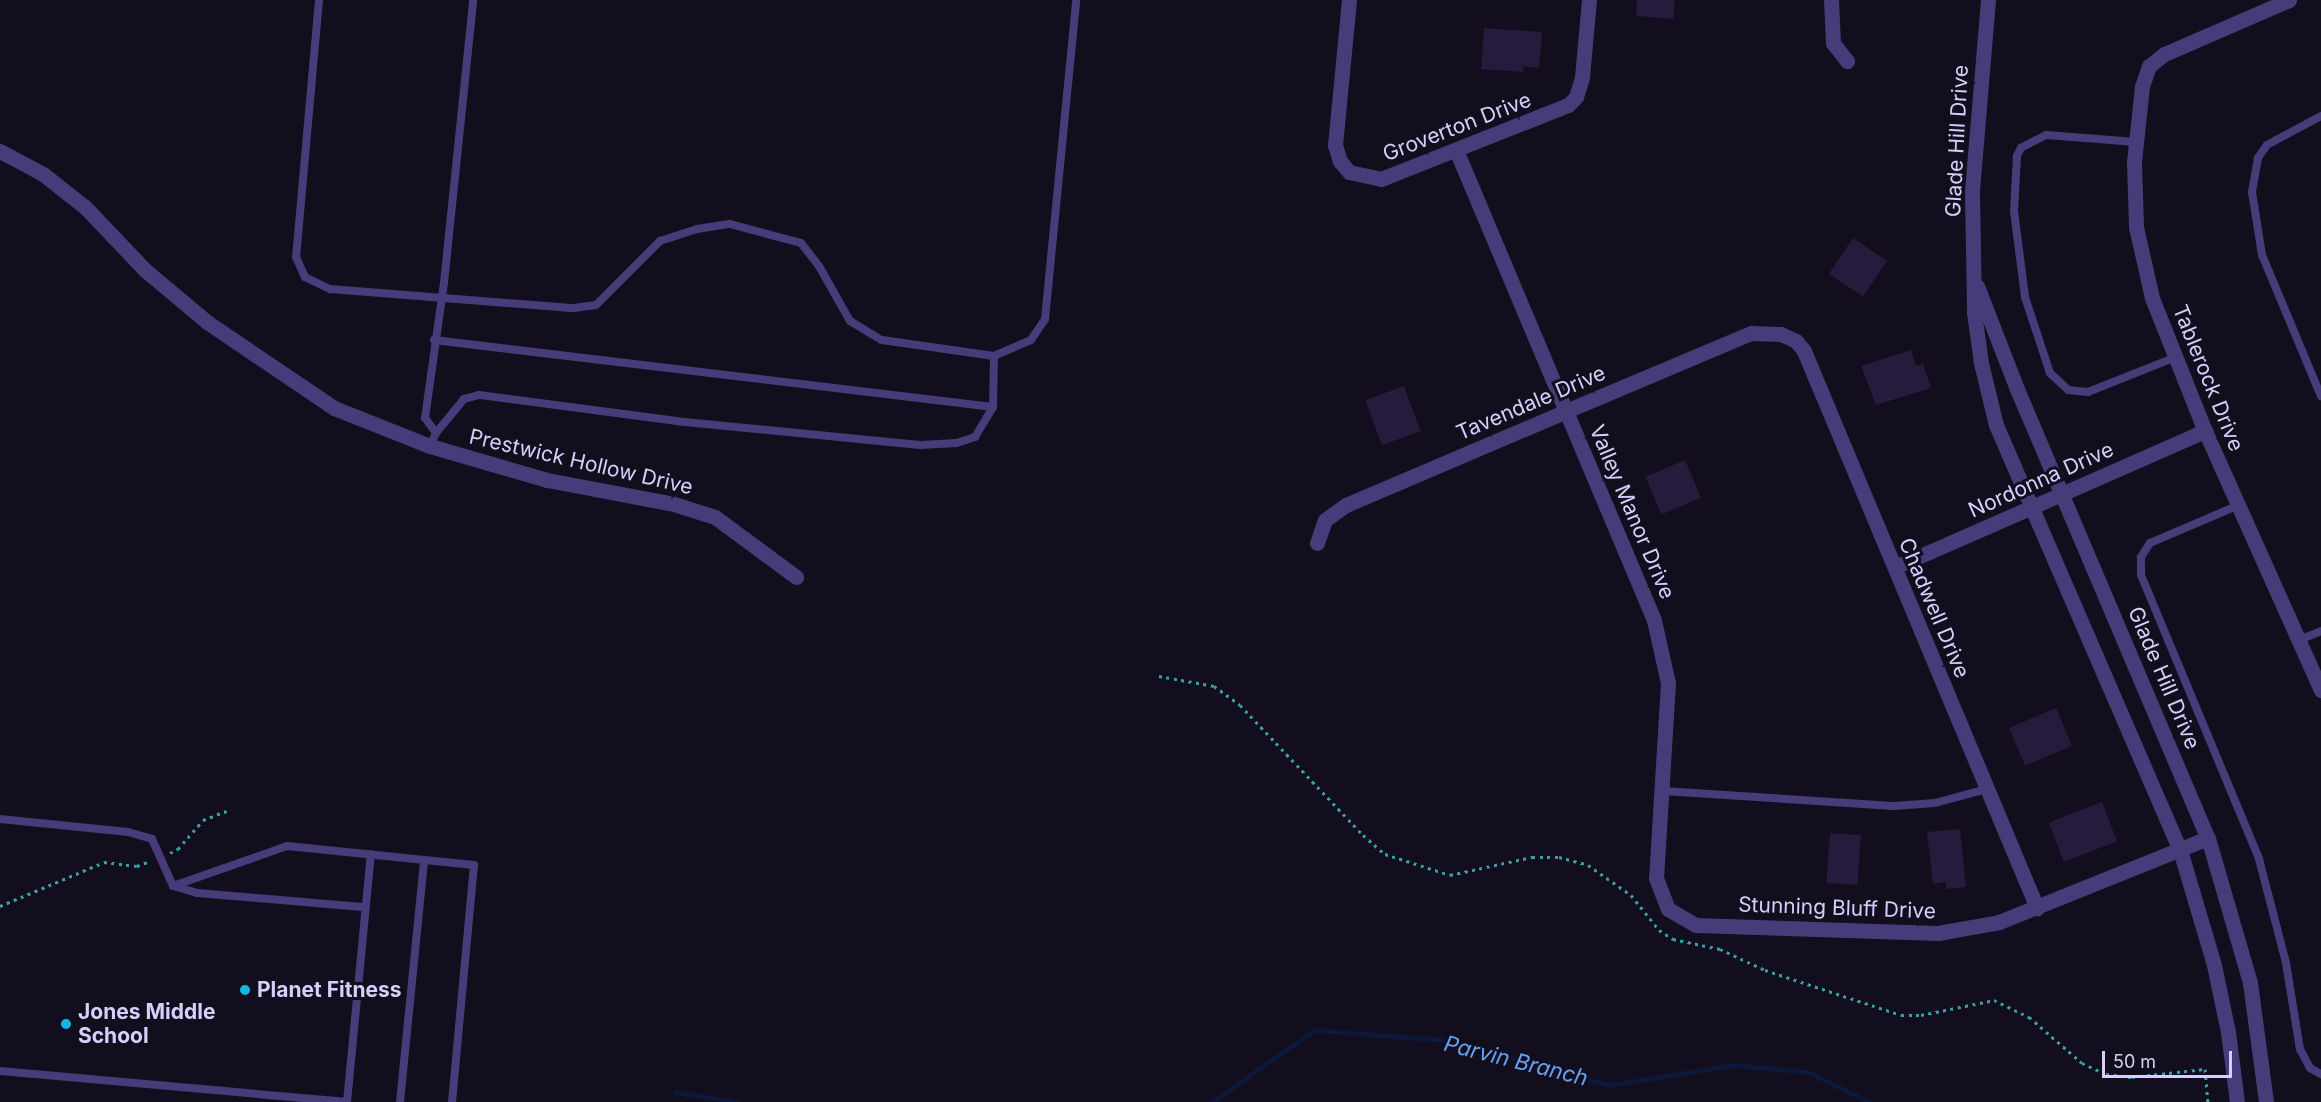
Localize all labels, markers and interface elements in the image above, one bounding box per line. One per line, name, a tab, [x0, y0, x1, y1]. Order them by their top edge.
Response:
street label: Glade Hill Drive	[1940, 64, 1974, 218]
street label: Groverton Drive	[1379, 87, 1535, 167]
street label: Tablerock Drive	[2167, 301, 2249, 455]
street label: Tavendale Drive	[1453, 360, 1609, 446]
street label: Valley Manor Drive	[1584, 421, 1680, 603]
street label: Prestwick Hollow Drive	[467, 424, 695, 500]
street label: Nordonna Drive	[1965, 437, 2117, 523]
street label: Chadwell Drive	[1893, 534, 1975, 682]
street label: Glade Hill Drive	[2123, 603, 2205, 753]
street label: Stunning Bluff Drive	[1738, 892, 1936, 924]
place label: Planet Fitness	[257, 977, 402, 1003]
marker: Planet Fitness	[238, 983, 252, 997]
place label: Jones Middle School	[78, 999, 215, 1049]
marker: Jones Middle School	[59, 1017, 73, 1031]
water label: Parvin Branch	[1441, 1030, 1591, 1092]
scale bar	[2105, 1039, 2236, 1077]
text: 50 m	[2113, 1051, 2156, 1072]

